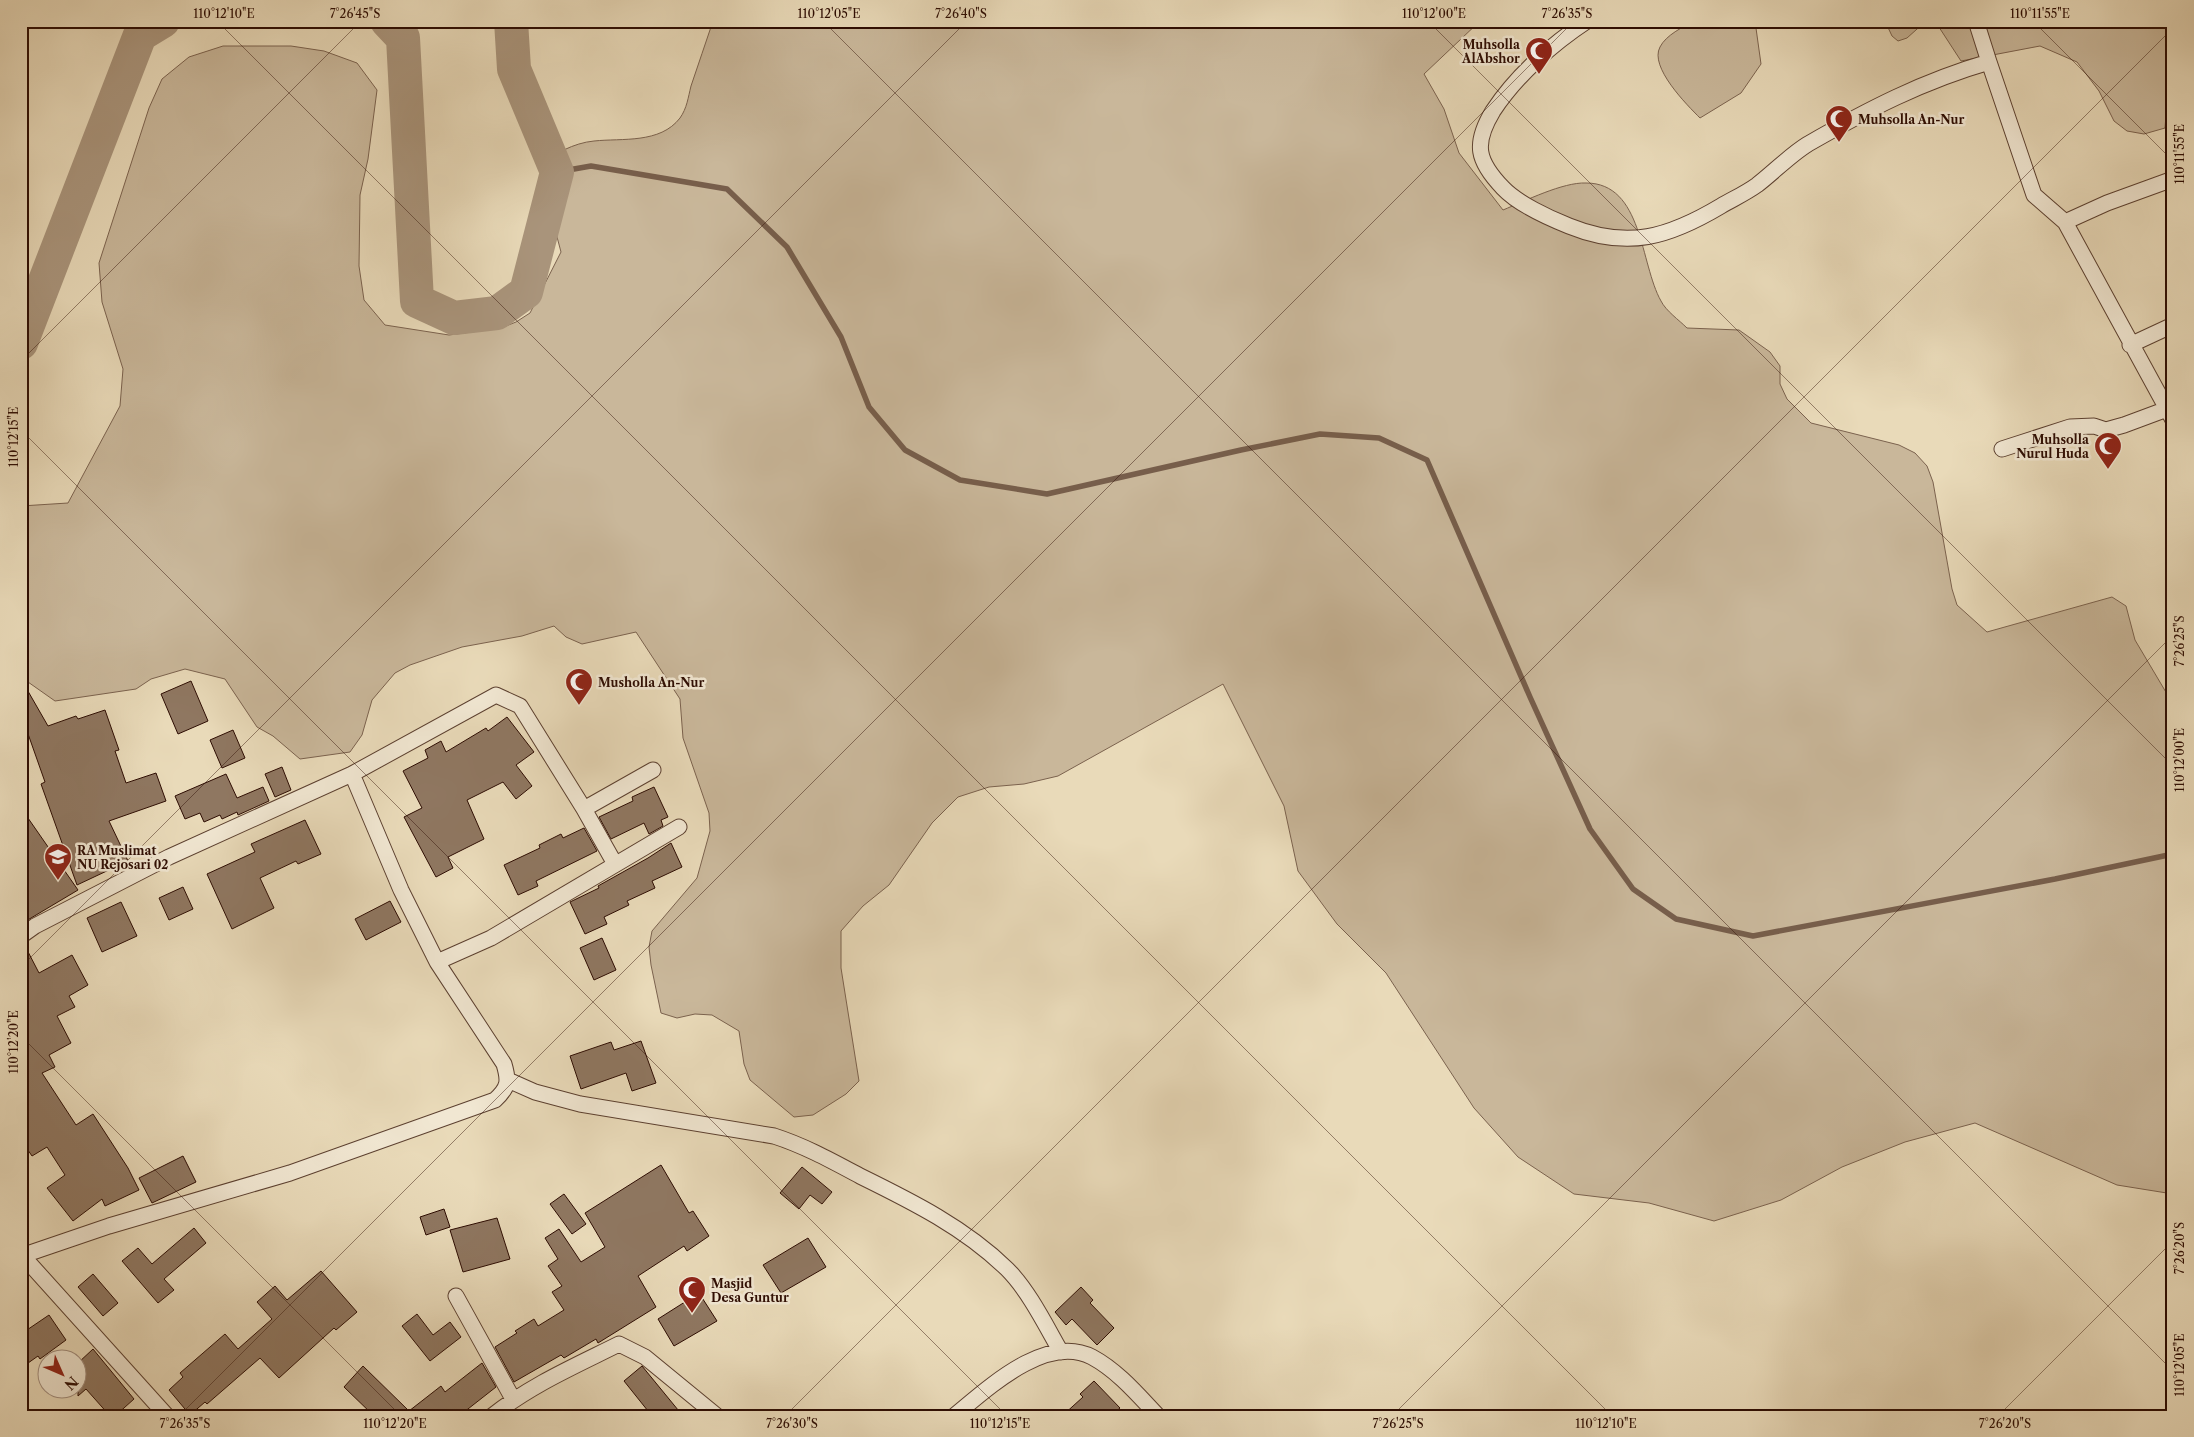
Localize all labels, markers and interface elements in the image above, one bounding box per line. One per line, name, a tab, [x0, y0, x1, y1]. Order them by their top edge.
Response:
text: 110°12'10"E	[193, 6, 255, 21]
text: 7°26'45"S	[330, 6, 380, 21]
text: 110°12'05"E	[797, 6, 861, 21]
text: 7°26'40"S	[935, 6, 987, 21]
text: 110°12'00"E	[1402, 6, 1466, 21]
text: 7°26'35"S	[1542, 6, 1592, 21]
text: 110°11'55"E	[2010, 6, 2070, 21]
mosque icon: Muhsolla AlAbshor	[1524, 36, 1554, 75]
place label: Muhsolla AlAbshor	[1461, 37, 1521, 66]
mosque icon: Muhsolla An-Nur	[1824, 104, 1854, 143]
place label: Muhsolla An-Nur	[1858, 112, 1965, 127]
text: 110°11'55"E	[2172, 124, 2187, 184]
text: 110°12'15"E	[6, 407, 21, 467]
mosque icon: Muhsolla Nurul Huda	[2093, 431, 2123, 470]
place label: Muhsolla Nurul Huda	[2016, 432, 2090, 461]
text: 7°26'25"S	[2172, 615, 2187, 667]
mosque icon: Musholla An-Nur	[564, 667, 594, 706]
place label: Musholla An-Nur	[598, 675, 705, 690]
text: 110°12'00"E	[2172, 728, 2187, 792]
school or university icon: RA Muslimat NU Rejosari 02	[43, 842, 73, 881]
place label: RA Muslimat NU Rejosari 02	[77, 843, 168, 872]
text: 110°12'20"E	[6, 1010, 21, 1074]
text: 7°26'20"S	[2172, 1222, 2187, 1274]
mosque icon: Masjid Desa Guntur	[677, 1275, 707, 1314]
place label: Masjid Desa Guntur	[711, 1276, 789, 1305]
text: 110°12'05"E	[2172, 1333, 2187, 1397]
north arrow	[38, 1350, 88, 1400]
text: N	[61, 1373, 82, 1394]
text: 7°26'35"S	[160, 1416, 210, 1431]
text: 110°12'20"E	[363, 1416, 427, 1431]
text: 7°26'30"S	[766, 1416, 818, 1431]
text: 110°12'15"E	[970, 1416, 1030, 1431]
text: 7°26'25"S	[1372, 1416, 1424, 1431]
text: 110°12'10"E	[1575, 1416, 1637, 1431]
text: 7°26'20"S	[1979, 1416, 2031, 1431]

